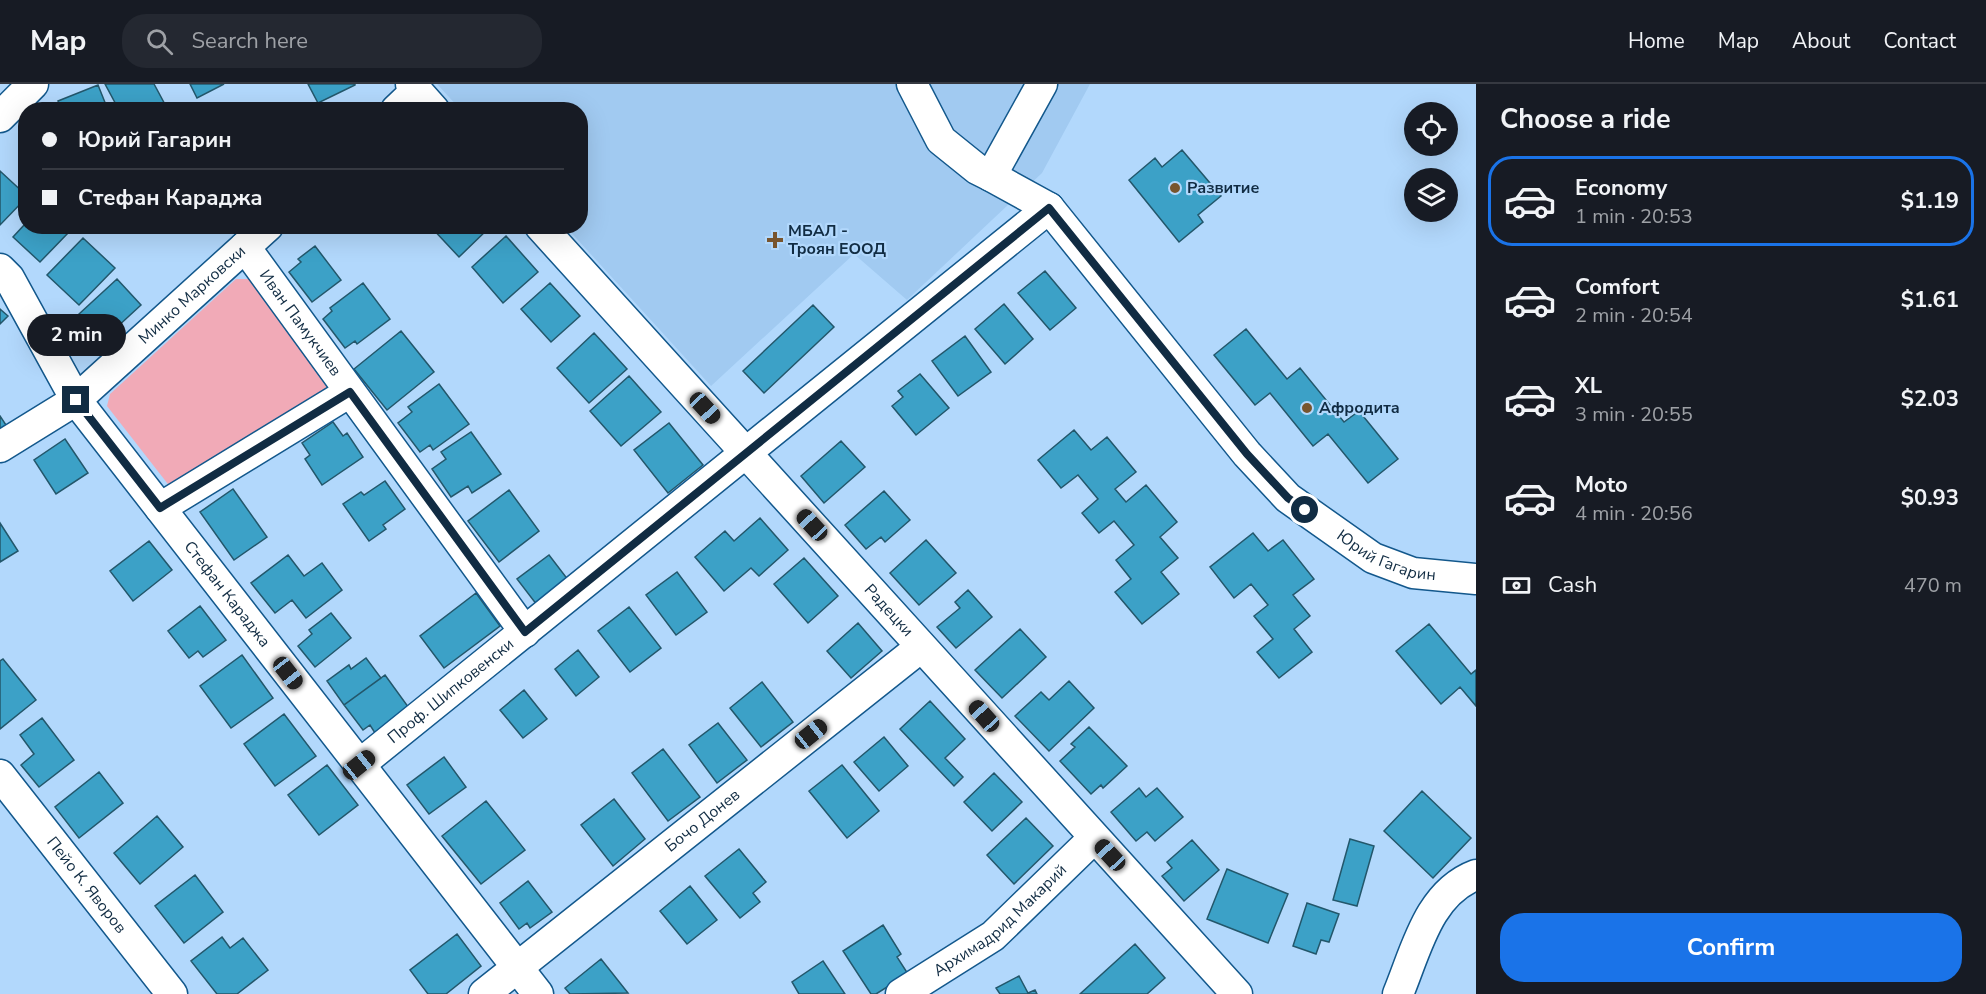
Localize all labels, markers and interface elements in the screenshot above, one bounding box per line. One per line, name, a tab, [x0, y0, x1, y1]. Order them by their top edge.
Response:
search box	[122, 14, 542, 68]
text: Map	[30, 22, 86, 60]
icon: search	[143, 25, 176, 58]
text: Search here	[191, 26, 308, 56]
text: Home	[1628, 27, 1685, 55]
text: Map	[1718, 27, 1759, 55]
text: About	[1792, 27, 1850, 55]
text: Contact	[1883, 27, 1956, 55]
text: Choose a ride	[1500, 101, 1671, 138]
map controls	[1404, 102, 1458, 222]
button: locate	[1404, 102, 1458, 156]
text: Юрий Гагарин	[78, 125, 232, 155]
button: layers	[1404, 168, 1458, 222]
text: Economy	[1575, 173, 1667, 203]
icon: car	[1503, 174, 1557, 228]
place label: Развитие	[1187, 177, 1259, 199]
marker: Развитие	[1168, 181, 1182, 195]
text: Стефан Караджа	[78, 183, 263, 213]
text: $1.19	[1901, 186, 1959, 216]
text: 1 min · 20:53	[1575, 203, 1693, 230]
place label: МБАЛ - Троян ЕООД	[788, 220, 886, 260]
marker: МБАЛ - Троян ЕООД	[766, 231, 784, 249]
street label: Минко Марковски	[134, 240, 250, 349]
street label: Иван Памукчиев	[254, 265, 347, 381]
text: Comfort	[1575, 272, 1659, 302]
icon: car	[1503, 273, 1557, 327]
text: $1.61	[1901, 285, 1959, 315]
text: 2 min · 20:54	[1575, 302, 1693, 329]
callout: 2 min	[26, 313, 125, 355]
text: 2 min	[51, 321, 102, 348]
text: XL	[1575, 371, 1602, 401]
icon: car	[1503, 372, 1557, 426]
text: $2.03	[1901, 384, 1959, 414]
route end	[62, 386, 89, 413]
car	[686, 389, 724, 427]
place label: Афродита	[1319, 397, 1400, 419]
marker: Афродита	[1300, 401, 1314, 415]
text: 3 min · 20:55	[1575, 401, 1693, 428]
text: Moto	[1575, 470, 1628, 500]
icon: car	[1503, 471, 1557, 525]
text: $0.93	[1901, 483, 1959, 513]
route start	[1291, 496, 1318, 523]
text: 4 min · 20:56	[1575, 500, 1693, 527]
car	[793, 506, 831, 544]
street label: Юрий Гагарин	[1332, 525, 1437, 586]
street label: Стефан Караджа	[179, 537, 275, 652]
icon: cash	[1500, 569, 1533, 602]
text: Cash	[1548, 570, 1597, 600]
text: 470 m	[1904, 572, 1962, 599]
street label: Радецки	[859, 579, 918, 641]
street label: Проф. Шипковенски	[383, 633, 519, 749]
car	[270, 653, 306, 693]
car	[965, 697, 1003, 735]
car	[791, 716, 831, 752]
car	[339, 747, 379, 783]
street label: Бочо Донев	[660, 784, 745, 857]
street label: Пейо К. Яворов	[42, 832, 132, 938]
car	[1091, 836, 1129, 874]
street label: Архимадрид Макарий	[929, 859, 1072, 982]
button: Confirm	[1500, 913, 1962, 982]

